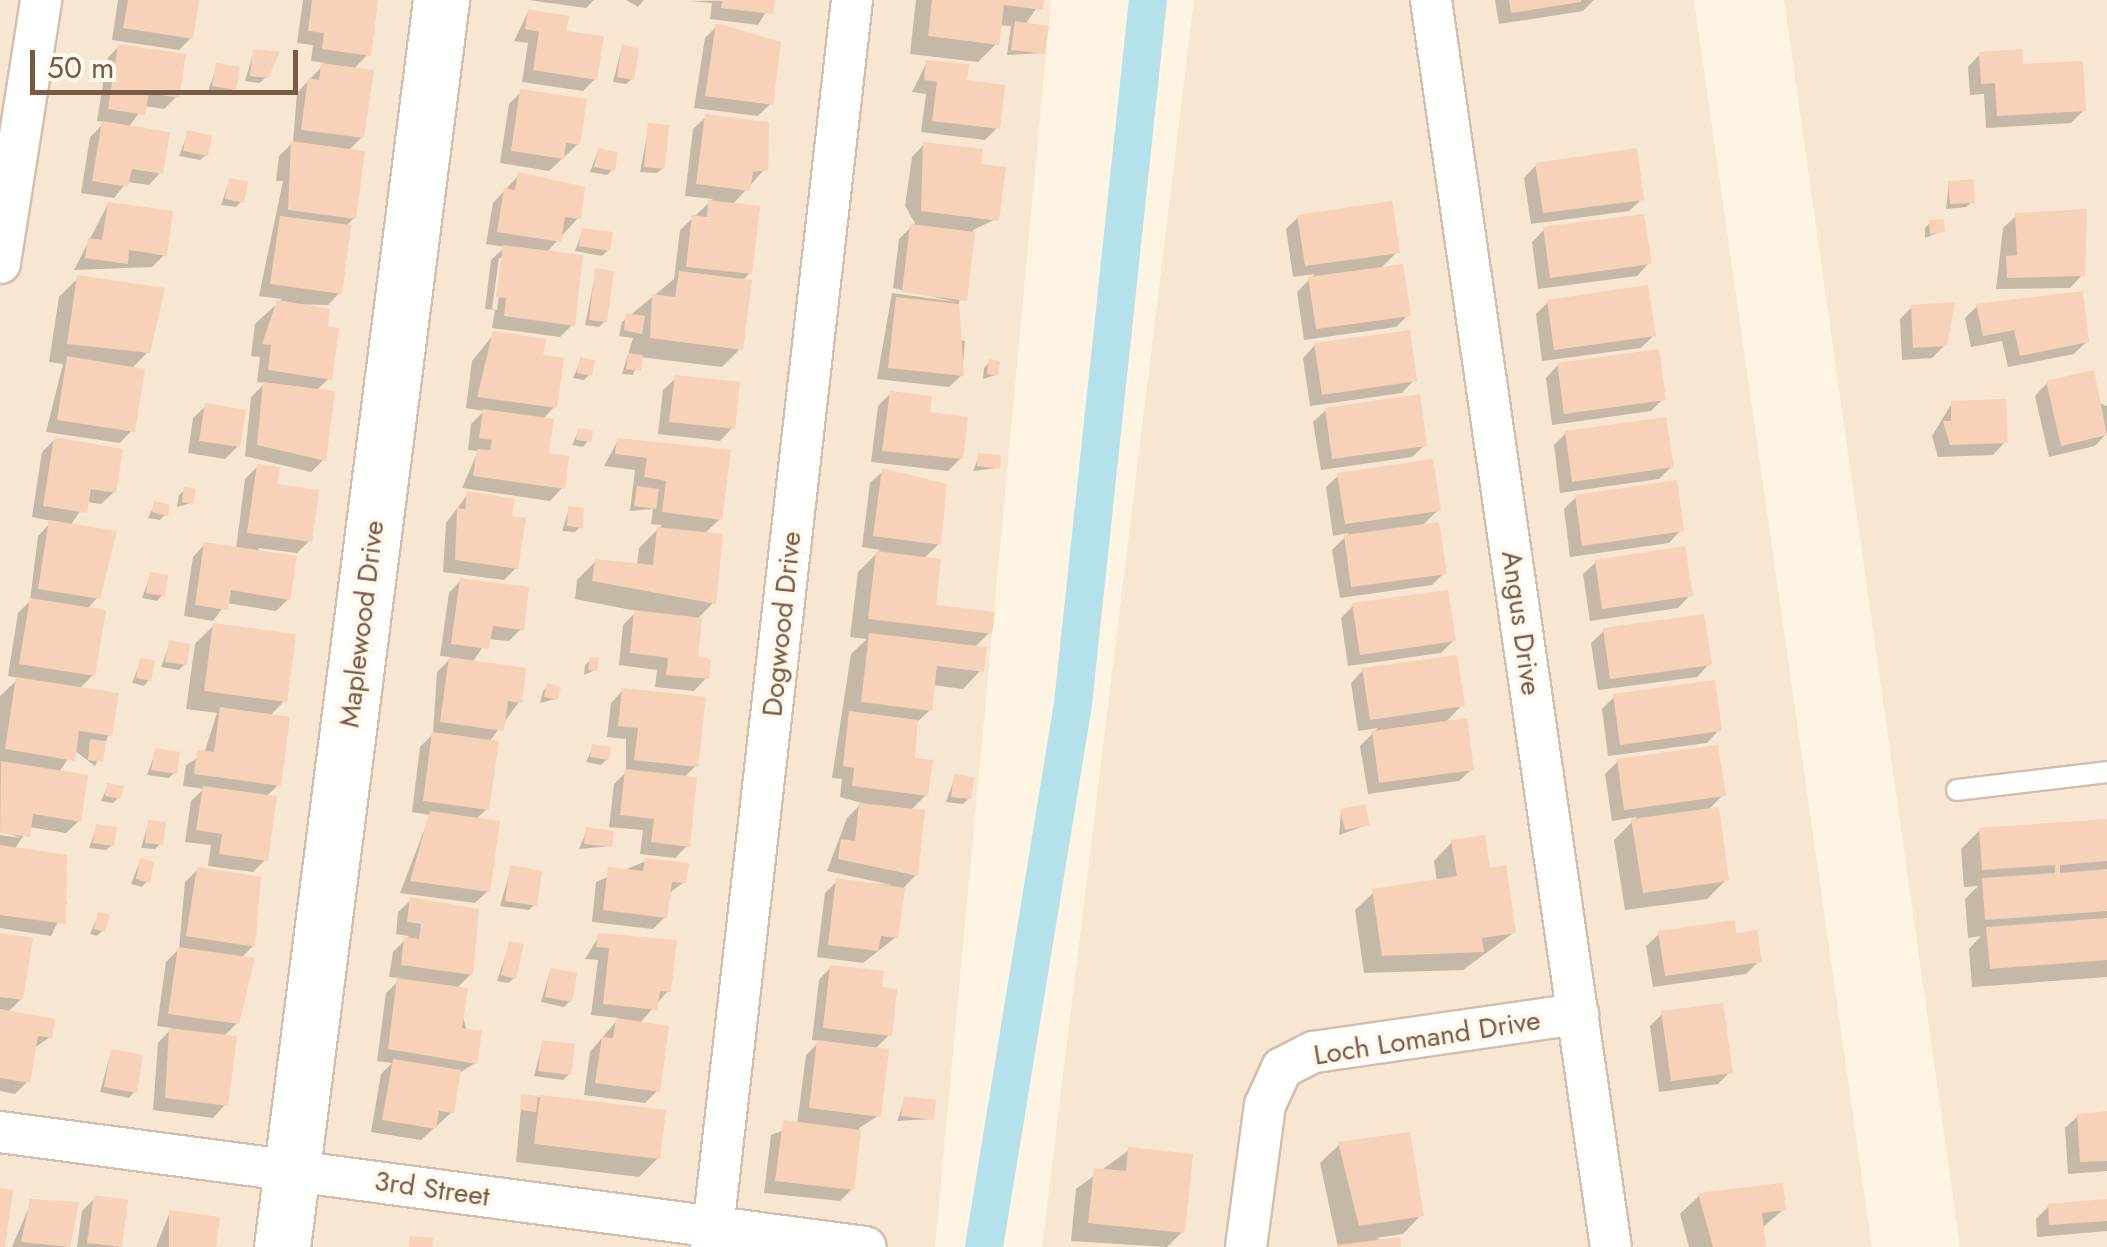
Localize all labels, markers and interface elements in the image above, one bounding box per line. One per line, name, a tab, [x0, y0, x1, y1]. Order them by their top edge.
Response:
scale bar	[35, 30, 302, 92]
text: 50 m	[47, 46, 114, 89]
street label: Maplewood Drive	[333, 519, 391, 729]
street label: Dogwood Drive	[756, 530, 808, 718]
street label: Angus Drive	[1494, 548, 1548, 698]
street label: Loch Lomand Drive	[1311, 1004, 1543, 1072]
street label: 3rd Street	[372, 1164, 492, 1214]

